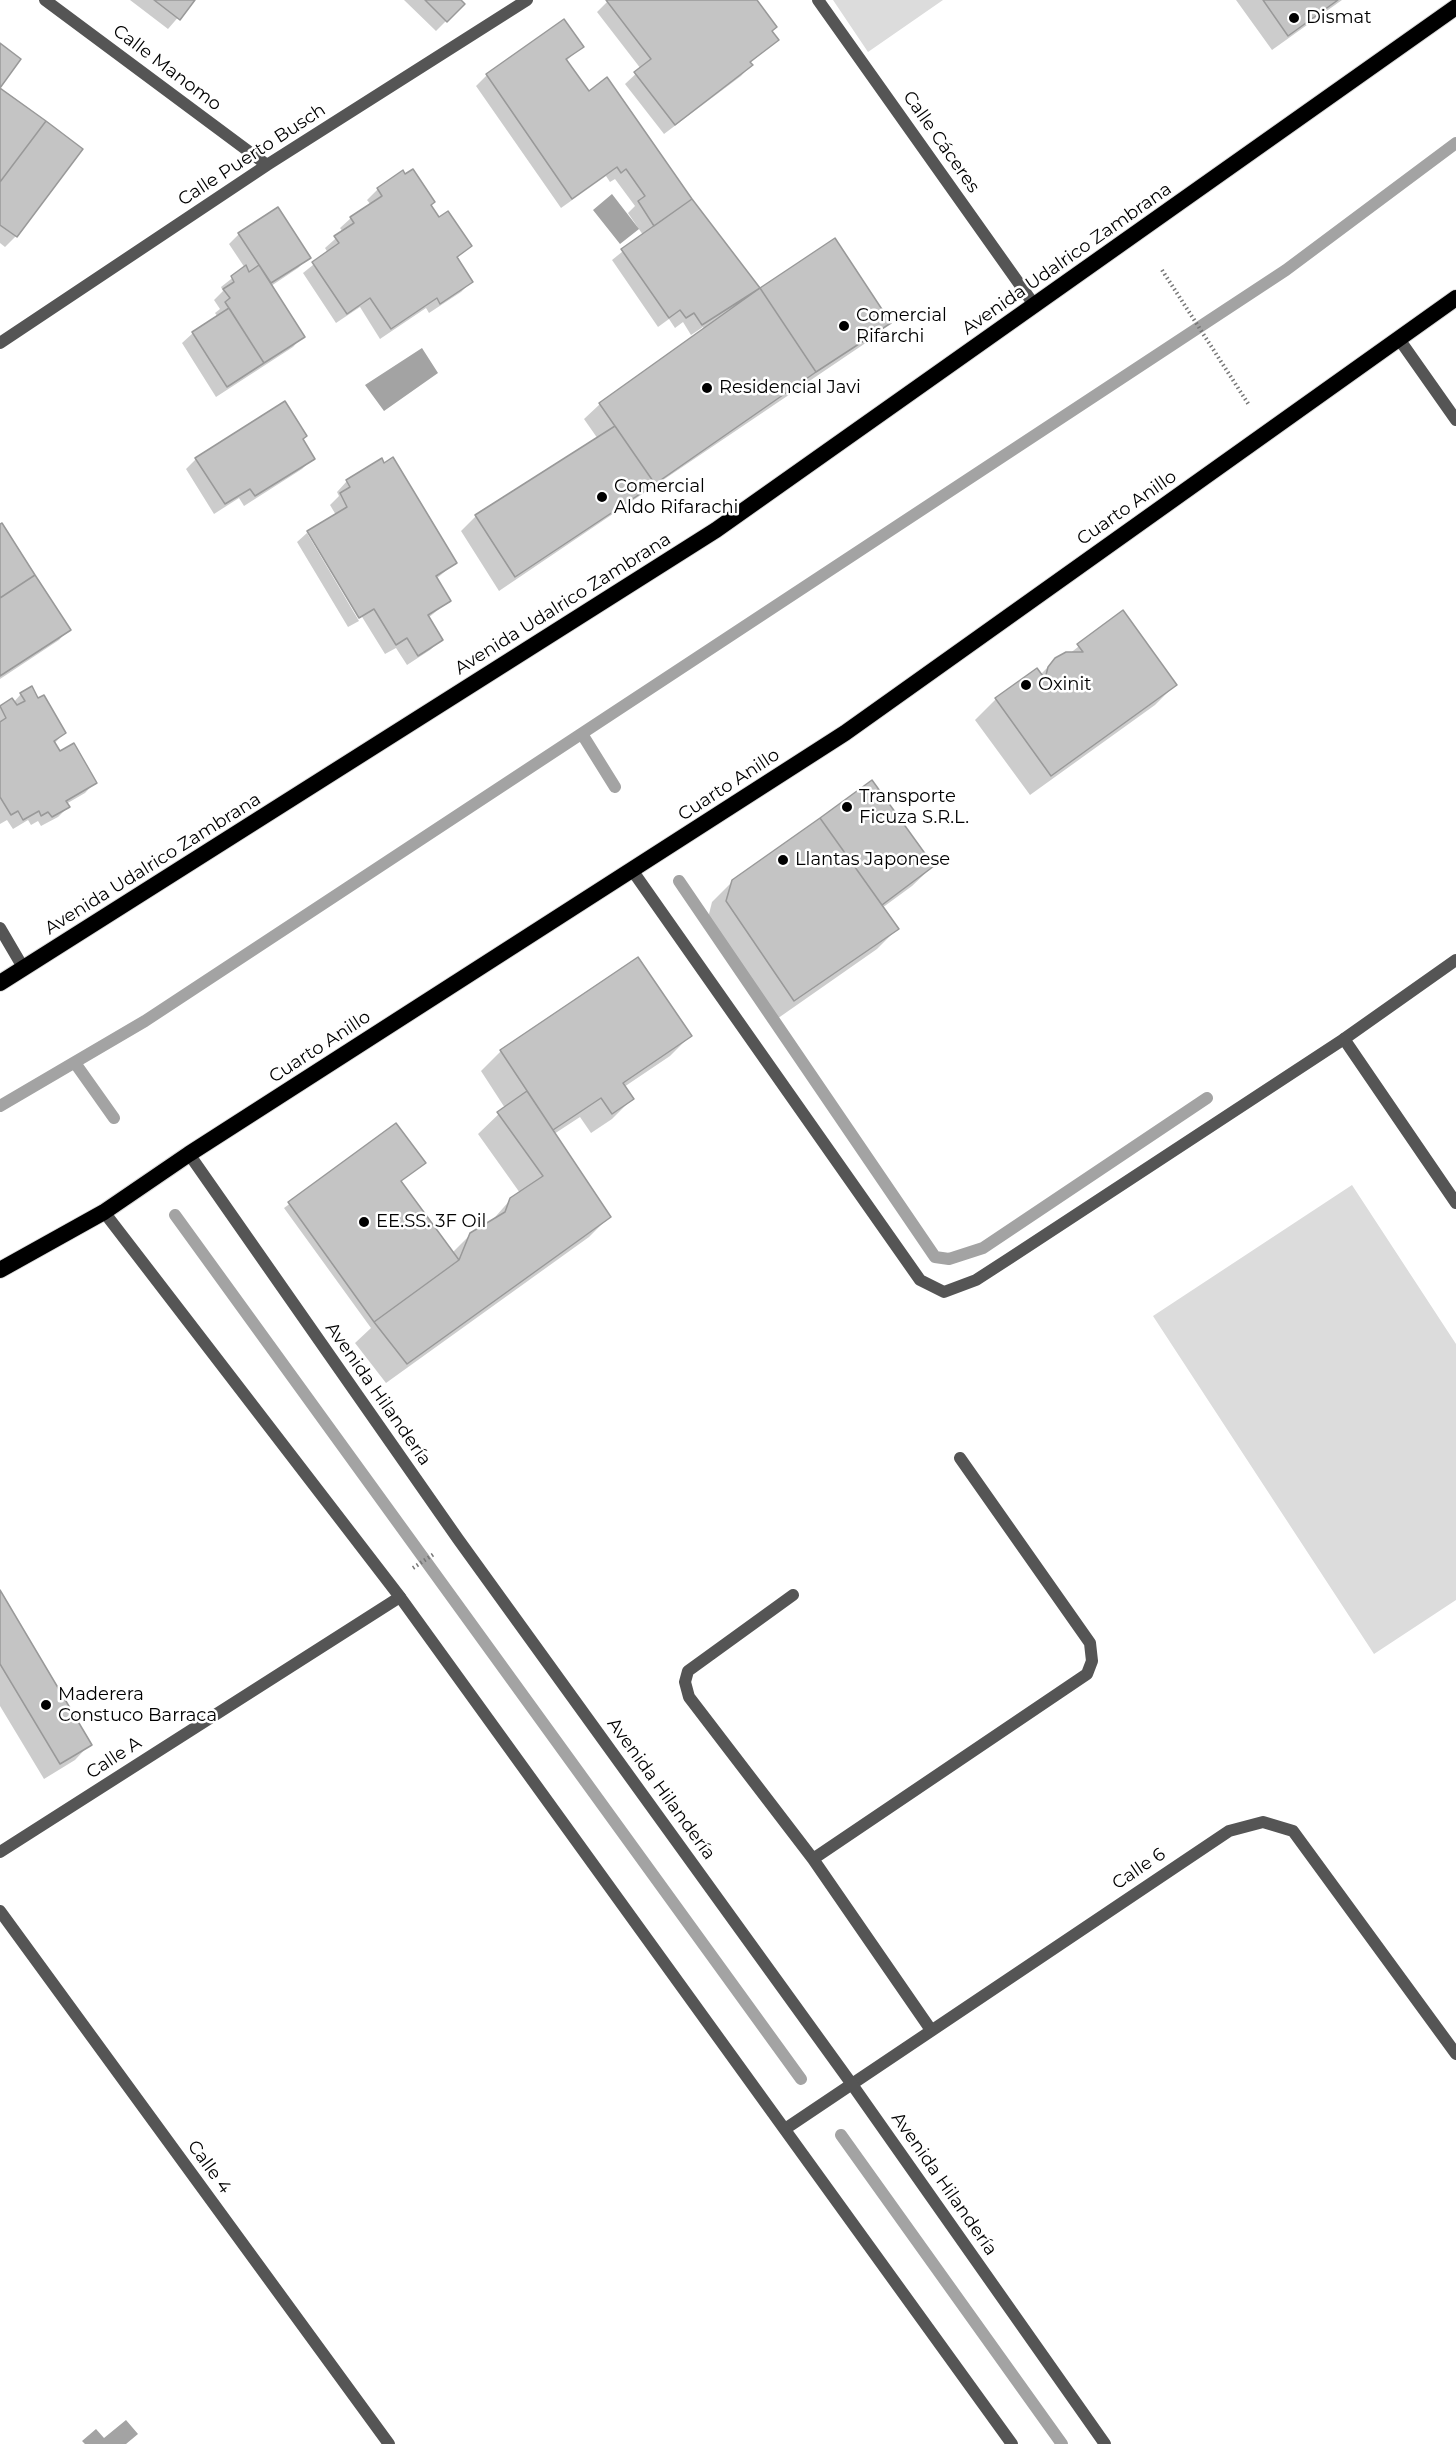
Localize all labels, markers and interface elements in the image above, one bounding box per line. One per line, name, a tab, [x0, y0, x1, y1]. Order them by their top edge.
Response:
place label: Dismat	[1306, 7, 1372, 29]
marker: Dismat	[1287, 11, 1301, 25]
street label: Calle Manomo	[109, 20, 225, 116]
street label: Calle Cáceres	[898, 87, 984, 197]
street label: Calle Puerto Busch	[174, 99, 330, 211]
street label: Avenida Udalrico Zambrana	[958, 178, 1176, 340]
place label: Comercial Rifarchi	[856, 305, 947, 348]
marker: Comercial Rifarchi	[837, 319, 851, 333]
place label: Residencial Javi	[719, 377, 861, 399]
marker: Residencial Javi	[700, 381, 714, 395]
street label: Cuarto Anillo	[1073, 466, 1181, 550]
place label: Comercial Aldo Rifarachi	[614, 476, 738, 518]
marker: Comercial Aldo Rifarachi	[595, 490, 609, 504]
street label: Avenida Udalrico Zambrana	[451, 528, 675, 680]
place label: Oxinit	[1038, 674, 1091, 696]
marker: Oxinit	[1019, 678, 1033, 692]
street label: Cuarto Anillo	[674, 744, 784, 826]
place label: Transporte Ficuza S.R.L.	[859, 786, 969, 828]
street label: Avenida Udalrico Zambrana	[41, 788, 265, 940]
marker: Transporte Ficuza S.R.L.	[840, 800, 854, 814]
place label: Llantas Japonese	[795, 849, 950, 871]
marker: Llantas Japonese	[776, 853, 790, 867]
street label: Cuarto Anillo	[265, 1006, 375, 1088]
place label: EE.SS. 3F Oil	[376, 1211, 486, 1233]
marker: EE.SS. 3F Oil	[357, 1215, 371, 1229]
street label: Avenida Hilandería	[320, 1318, 436, 1470]
place label: Maderera Constuco Barraca	[58, 1684, 217, 1726]
marker: Maderera Constuco Barraca	[39, 1698, 53, 1712]
street label: Avenida Hilandería	[602, 1714, 720, 1864]
street label: Calle A	[82, 1732, 146, 1784]
street label: Calle 6	[1108, 1843, 1170, 1895]
street label: Avenida Hilandería	[886, 2108, 1002, 2260]
street label: Calle 4	[183, 2136, 235, 2198]

